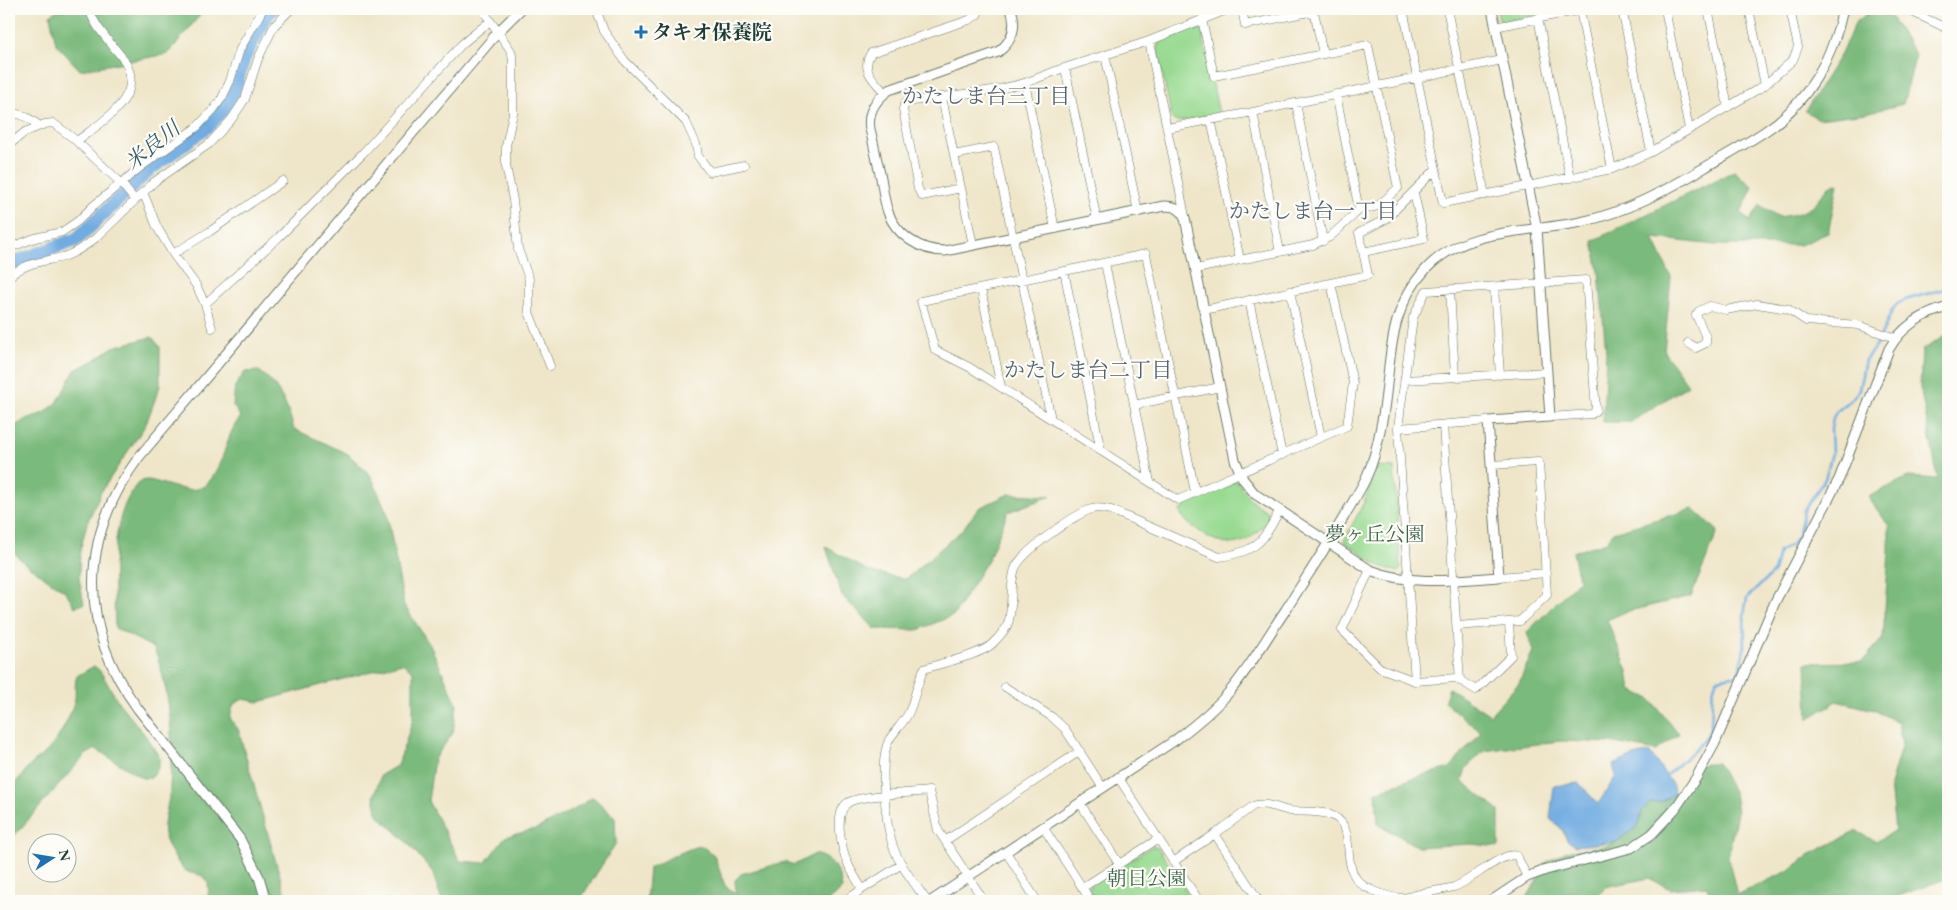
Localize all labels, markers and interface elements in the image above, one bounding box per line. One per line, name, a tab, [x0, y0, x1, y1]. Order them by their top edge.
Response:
place label: タキオ保養院	[652, 19, 772, 45]
marker: タキオ保養院	[634, 25, 648, 39]
district label: かたしま台三丁目	[902, 82, 1070, 109]
water label: 米良川	[119, 113, 187, 175]
district label: かたしま台一丁目	[1229, 197, 1397, 224]
district label: かたしま台二丁目	[1004, 356, 1172, 383]
park label: 夢ヶ丘公園	[1325, 521, 1425, 547]
north arrow	[28, 832, 78, 882]
text: N	[55, 848, 75, 863]
park label: 朝日公園	[1107, 865, 1187, 891]

